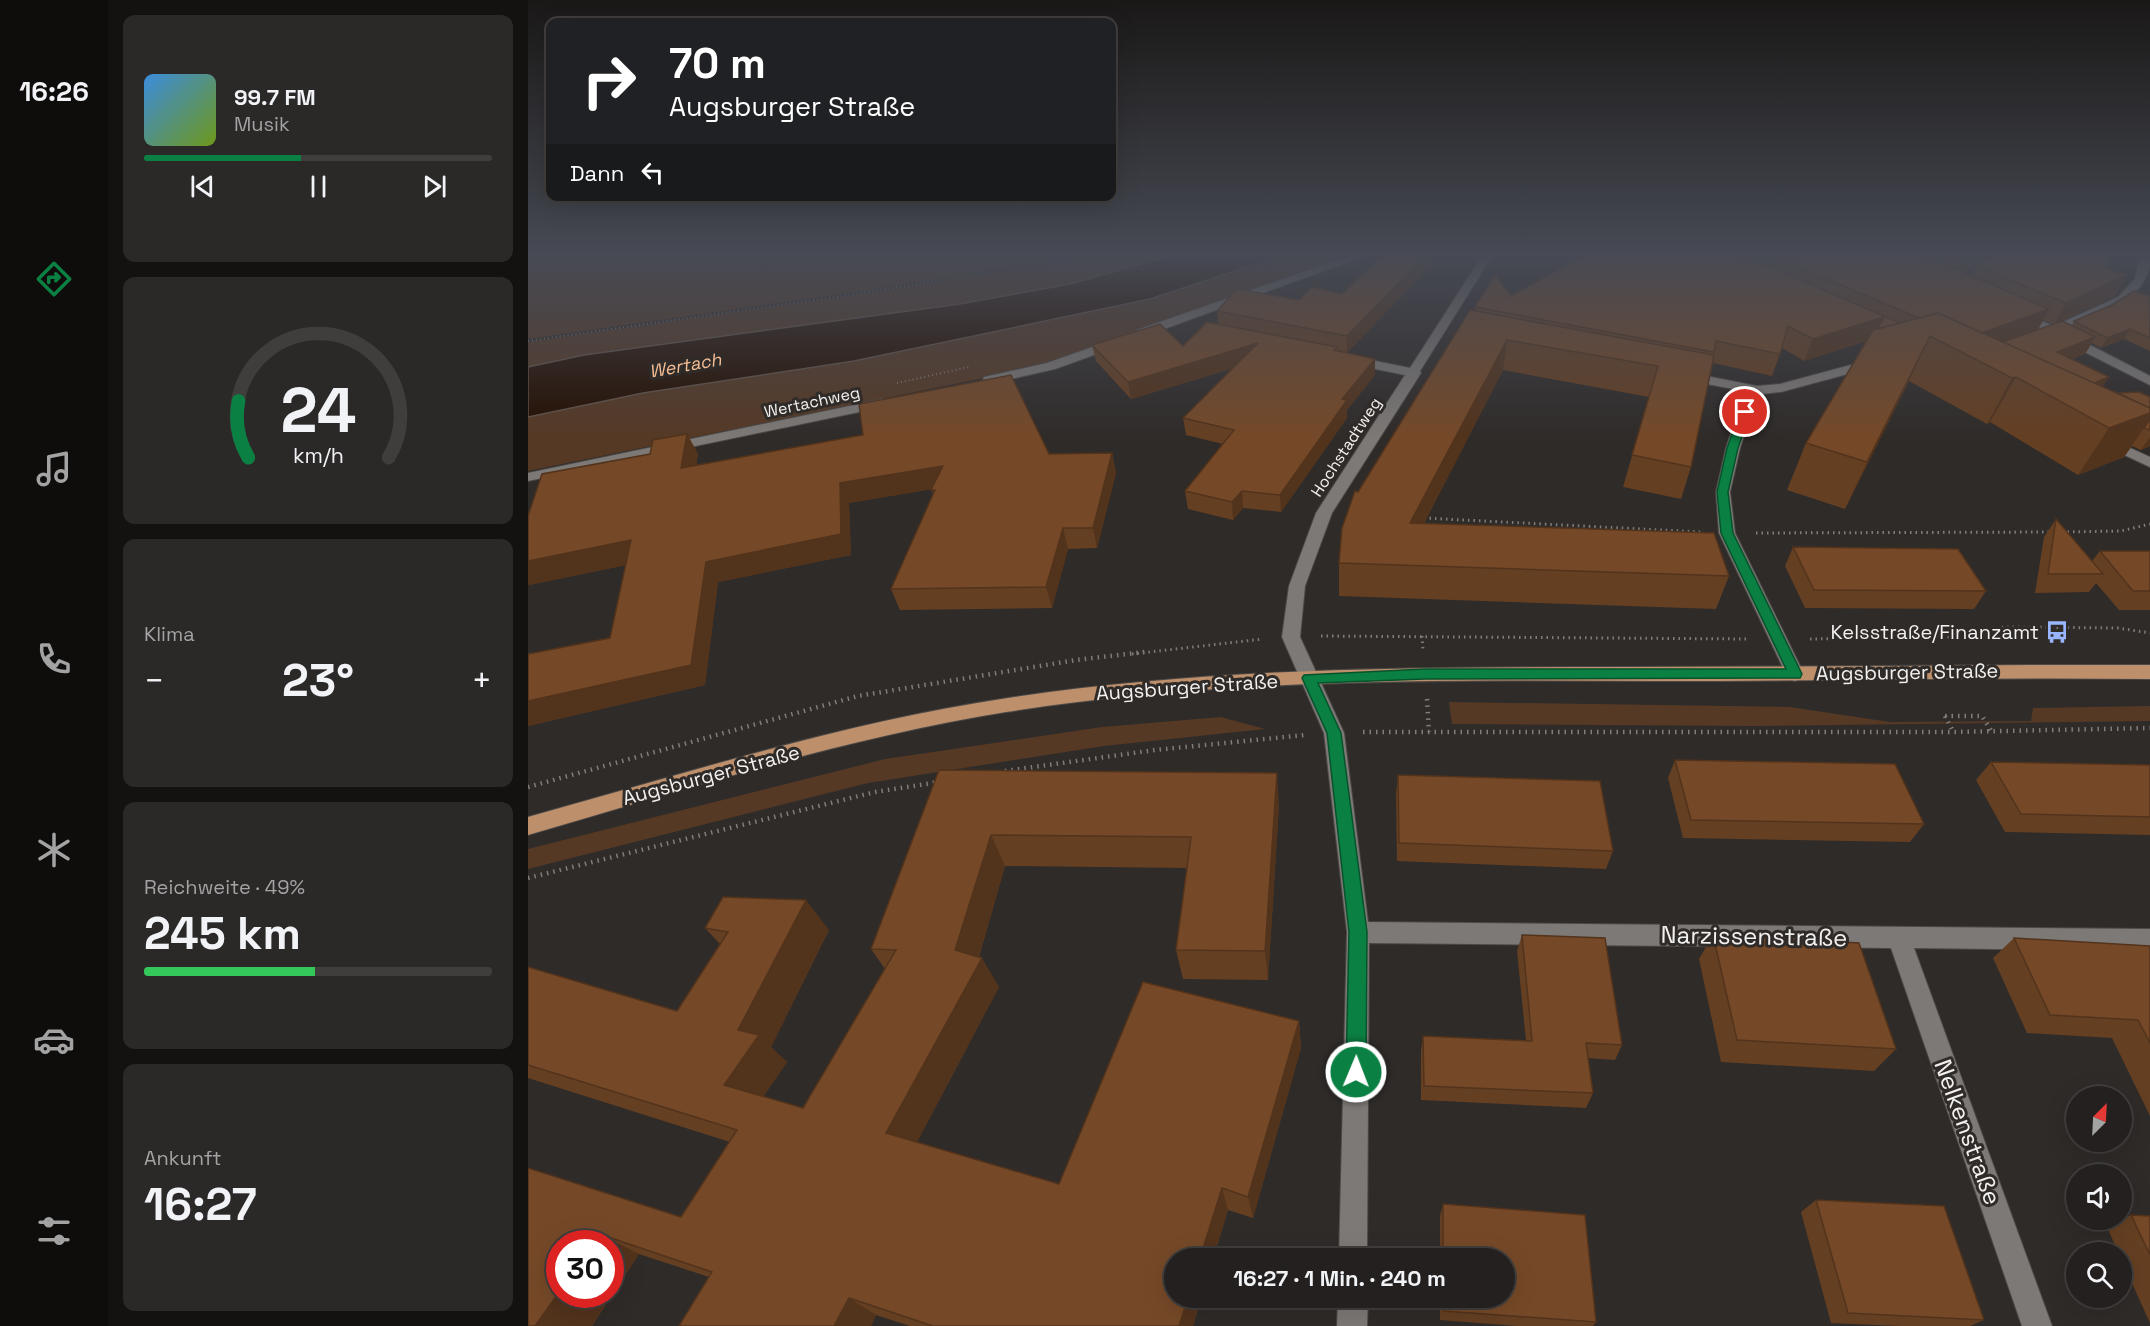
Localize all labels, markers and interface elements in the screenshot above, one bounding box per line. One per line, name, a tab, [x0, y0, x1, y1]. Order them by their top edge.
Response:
text: 70 m	[669, 37, 766, 90]
icon: right	[570, 42, 648, 120]
text: 16:26	[19, 74, 89, 109]
text: 99.7 FM	[234, 83, 316, 111]
text: Augsburger Straße	[669, 89, 915, 124]
text: Musik	[234, 111, 290, 137]
icon: left	[636, 156, 669, 189]
text: Dann	[570, 159, 624, 187]
icon: previous	[186, 170, 219, 203]
icon: pause	[302, 170, 335, 203]
icon: next	[418, 170, 451, 203]
icon: directions	[33, 258, 75, 300]
water label: Wertach	[647, 347, 724, 383]
text: 24	[280, 371, 356, 450]
street label: Wertachweg	[762, 382, 862, 422]
pin	[1719, 386, 1770, 437]
street label: Hochstadtweg	[1306, 393, 1386, 501]
icon: arrive	[1728, 395, 1761, 428]
text: km/h	[292, 442, 344, 469]
icon: music	[33, 448, 75, 490]
place label: Kelsstraße/Finanzamt	[1831, 619, 2039, 645]
bus stop icon: Kelsstraße/Finanzamt	[2044, 619, 2070, 645]
text: Klima	[144, 621, 195, 647]
icon: phone	[33, 638, 75, 680]
text: 23°	[282, 652, 354, 709]
street label: Augsburger Straße	[1816, 657, 1998, 687]
text: −	[144, 660, 164, 702]
text: +	[472, 660, 492, 702]
street label: Augsburger Straße	[1095, 668, 1279, 706]
street label: Augsburger Straße	[620, 739, 802, 811]
icon: climate	[33, 829, 75, 871]
text: Reichweite · 49%	[144, 874, 305, 900]
text: 245 km	[144, 905, 301, 962]
street label: Narzissenstraße	[1660, 919, 1848, 953]
icon: car	[33, 1019, 75, 1061]
position arrow	[1324, 1040, 1388, 1104]
street label: Nelkenstraße	[1927, 1055, 2009, 1209]
north arrow	[2066, 1086, 2132, 1152]
map controls	[2066, 1086, 2132, 1308]
text: Ankunft	[144, 1145, 222, 1171]
button: sound	[2066, 1164, 2132, 1230]
text: 16:27	[144, 1176, 257, 1233]
icon: filters	[33, 1210, 75, 1252]
speed limit sign: 30	[546, 1230, 624, 1308]
button: search	[2066, 1242, 2132, 1308]
text: 16:27 · 1 Min. · 240 m	[1233, 1264, 1446, 1292]

